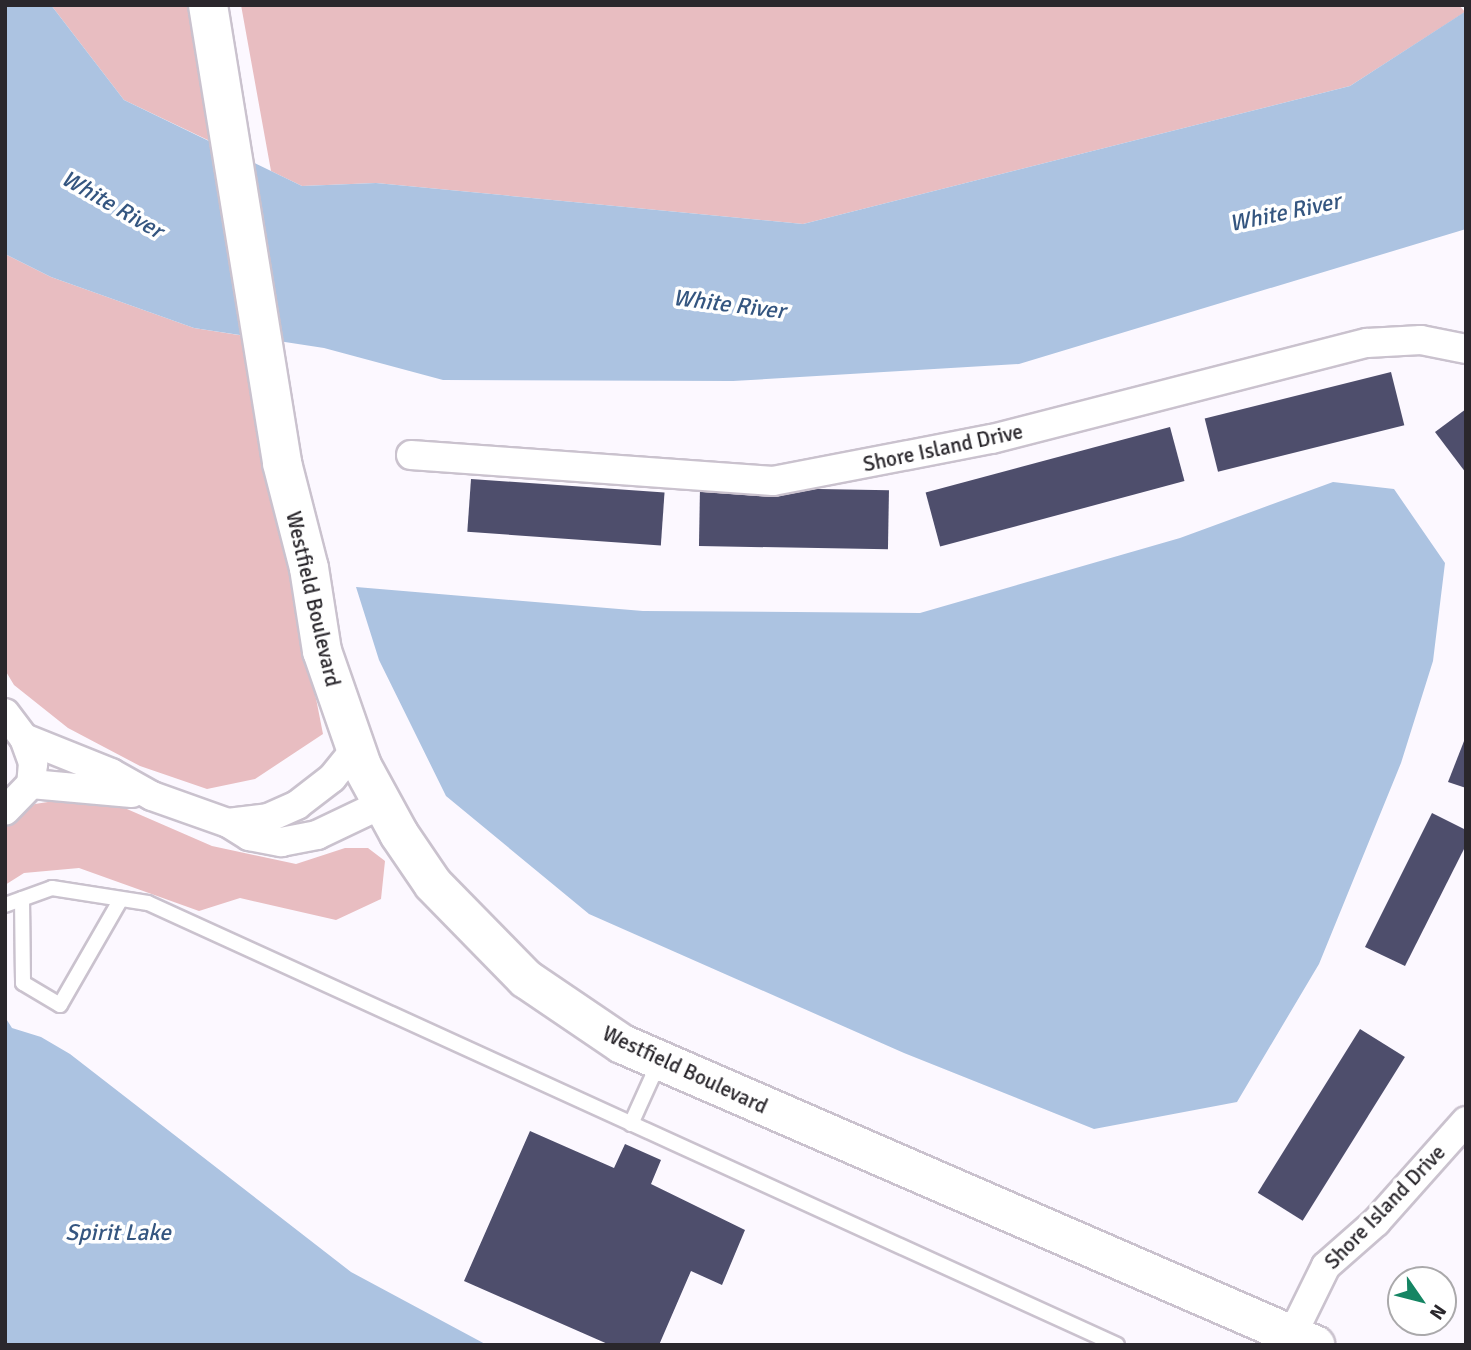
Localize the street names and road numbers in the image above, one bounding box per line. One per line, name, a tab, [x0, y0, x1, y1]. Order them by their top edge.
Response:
street label: Shore Island Drive	[861, 419, 1025, 477]
street label: Westfield Boulevard	[281, 509, 345, 689]
street label: Westfield Boulevard	[599, 1021, 771, 1119]
street label: Shore Island Drive	[1319, 1140, 1451, 1274]

